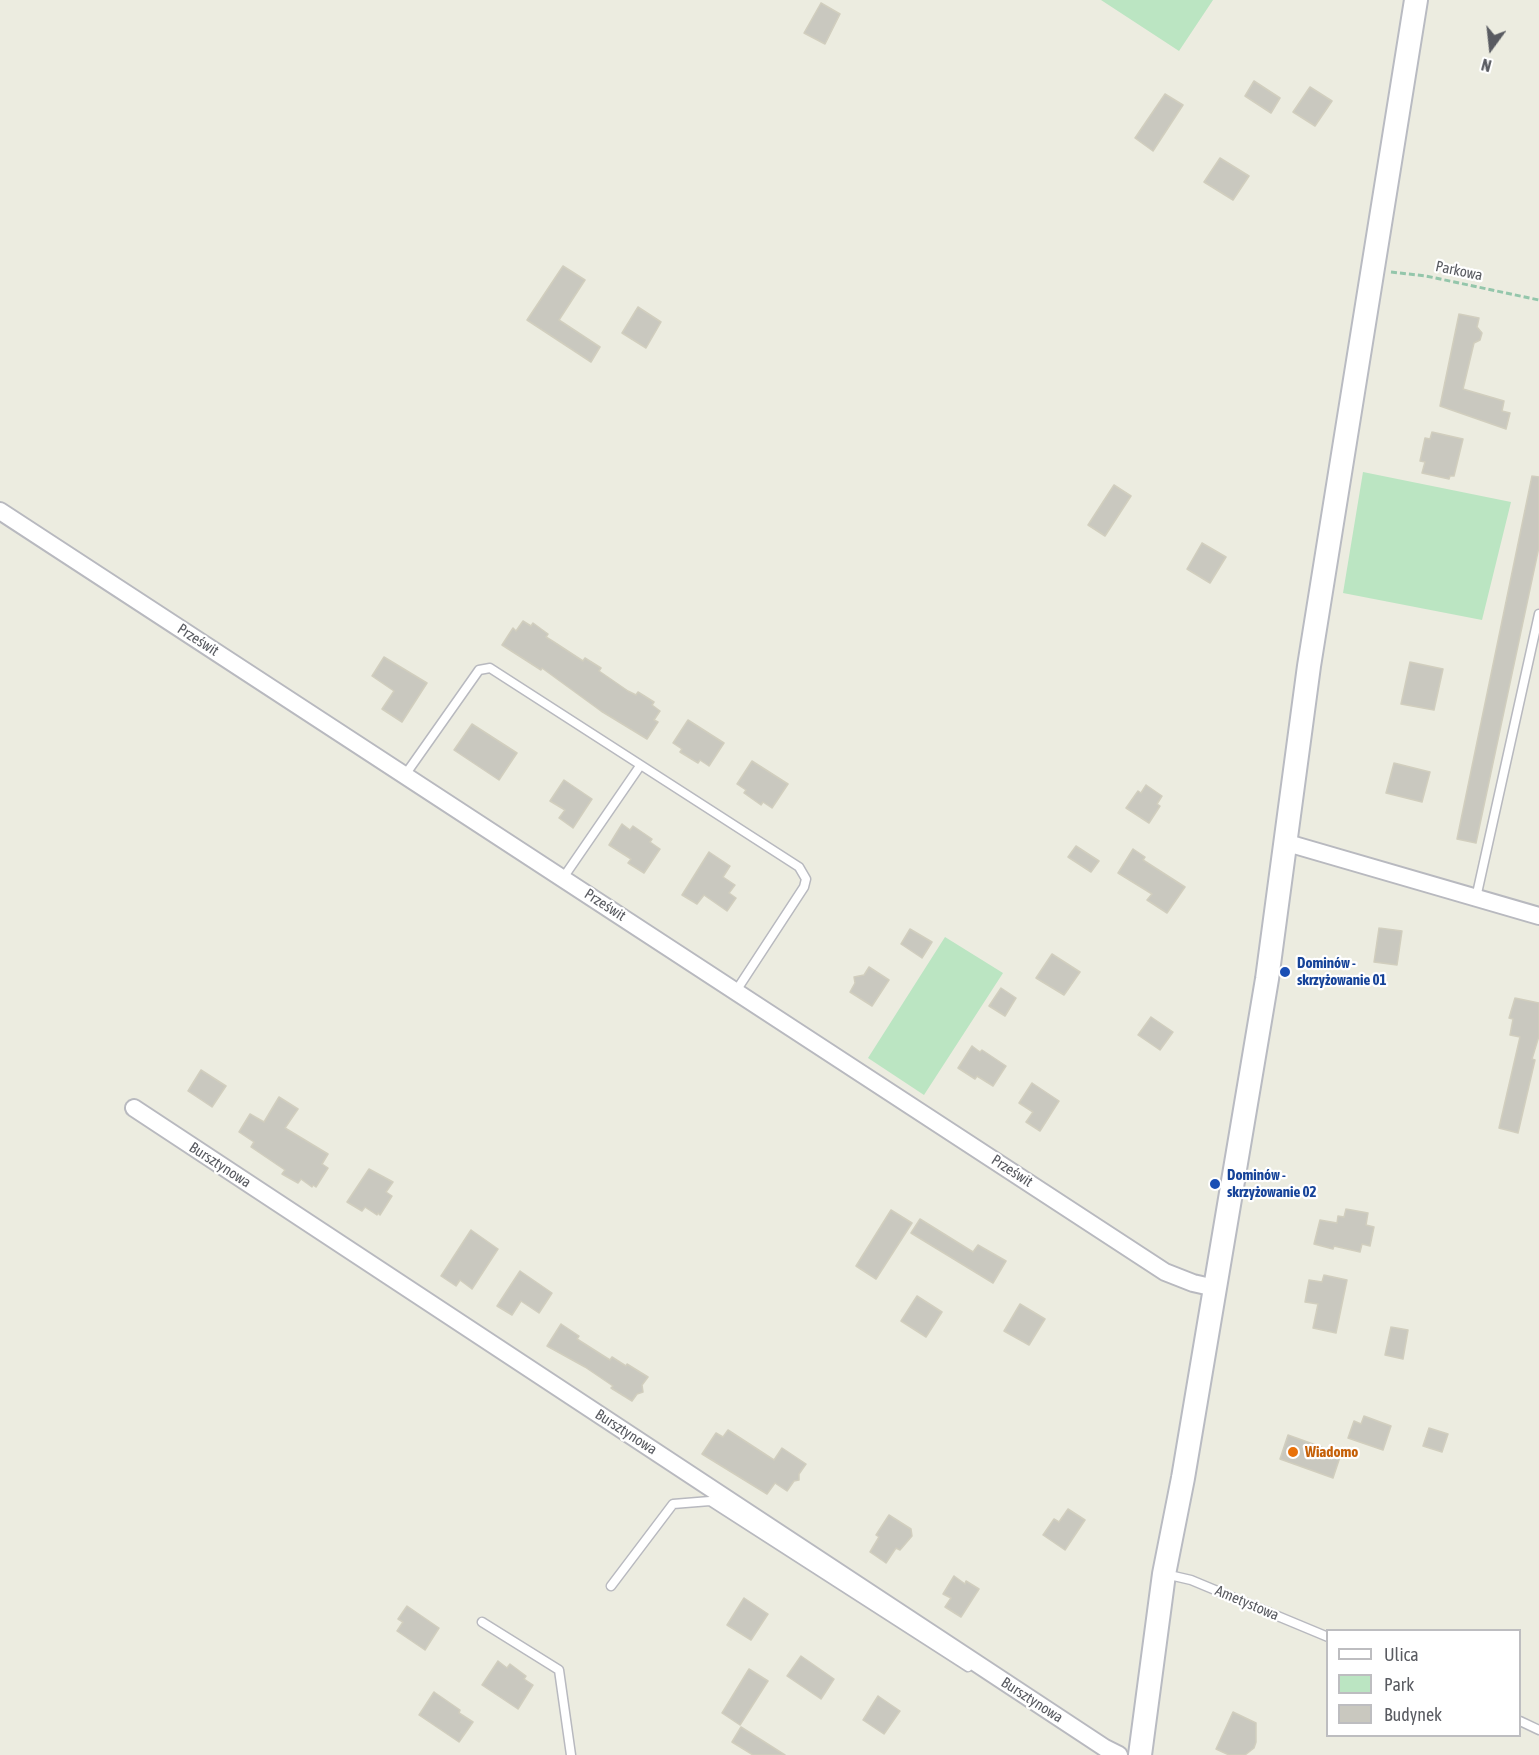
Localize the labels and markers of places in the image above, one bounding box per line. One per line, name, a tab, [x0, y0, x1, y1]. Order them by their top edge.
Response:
place label: Dominów - skrzyżowanie 01	[1297, 954, 1387, 989]
marker: Dominów - skrzyżowanie 01	[1278, 965, 1292, 979]
place label: Dominów - skrzyżowanie 02	[1227, 1166, 1317, 1201]
marker: Dominów - skrzyżowanie 02	[1208, 1177, 1222, 1191]
place label: Wiadomo	[1305, 1443, 1358, 1461]
marker: Wiadomo	[1286, 1445, 1300, 1459]

